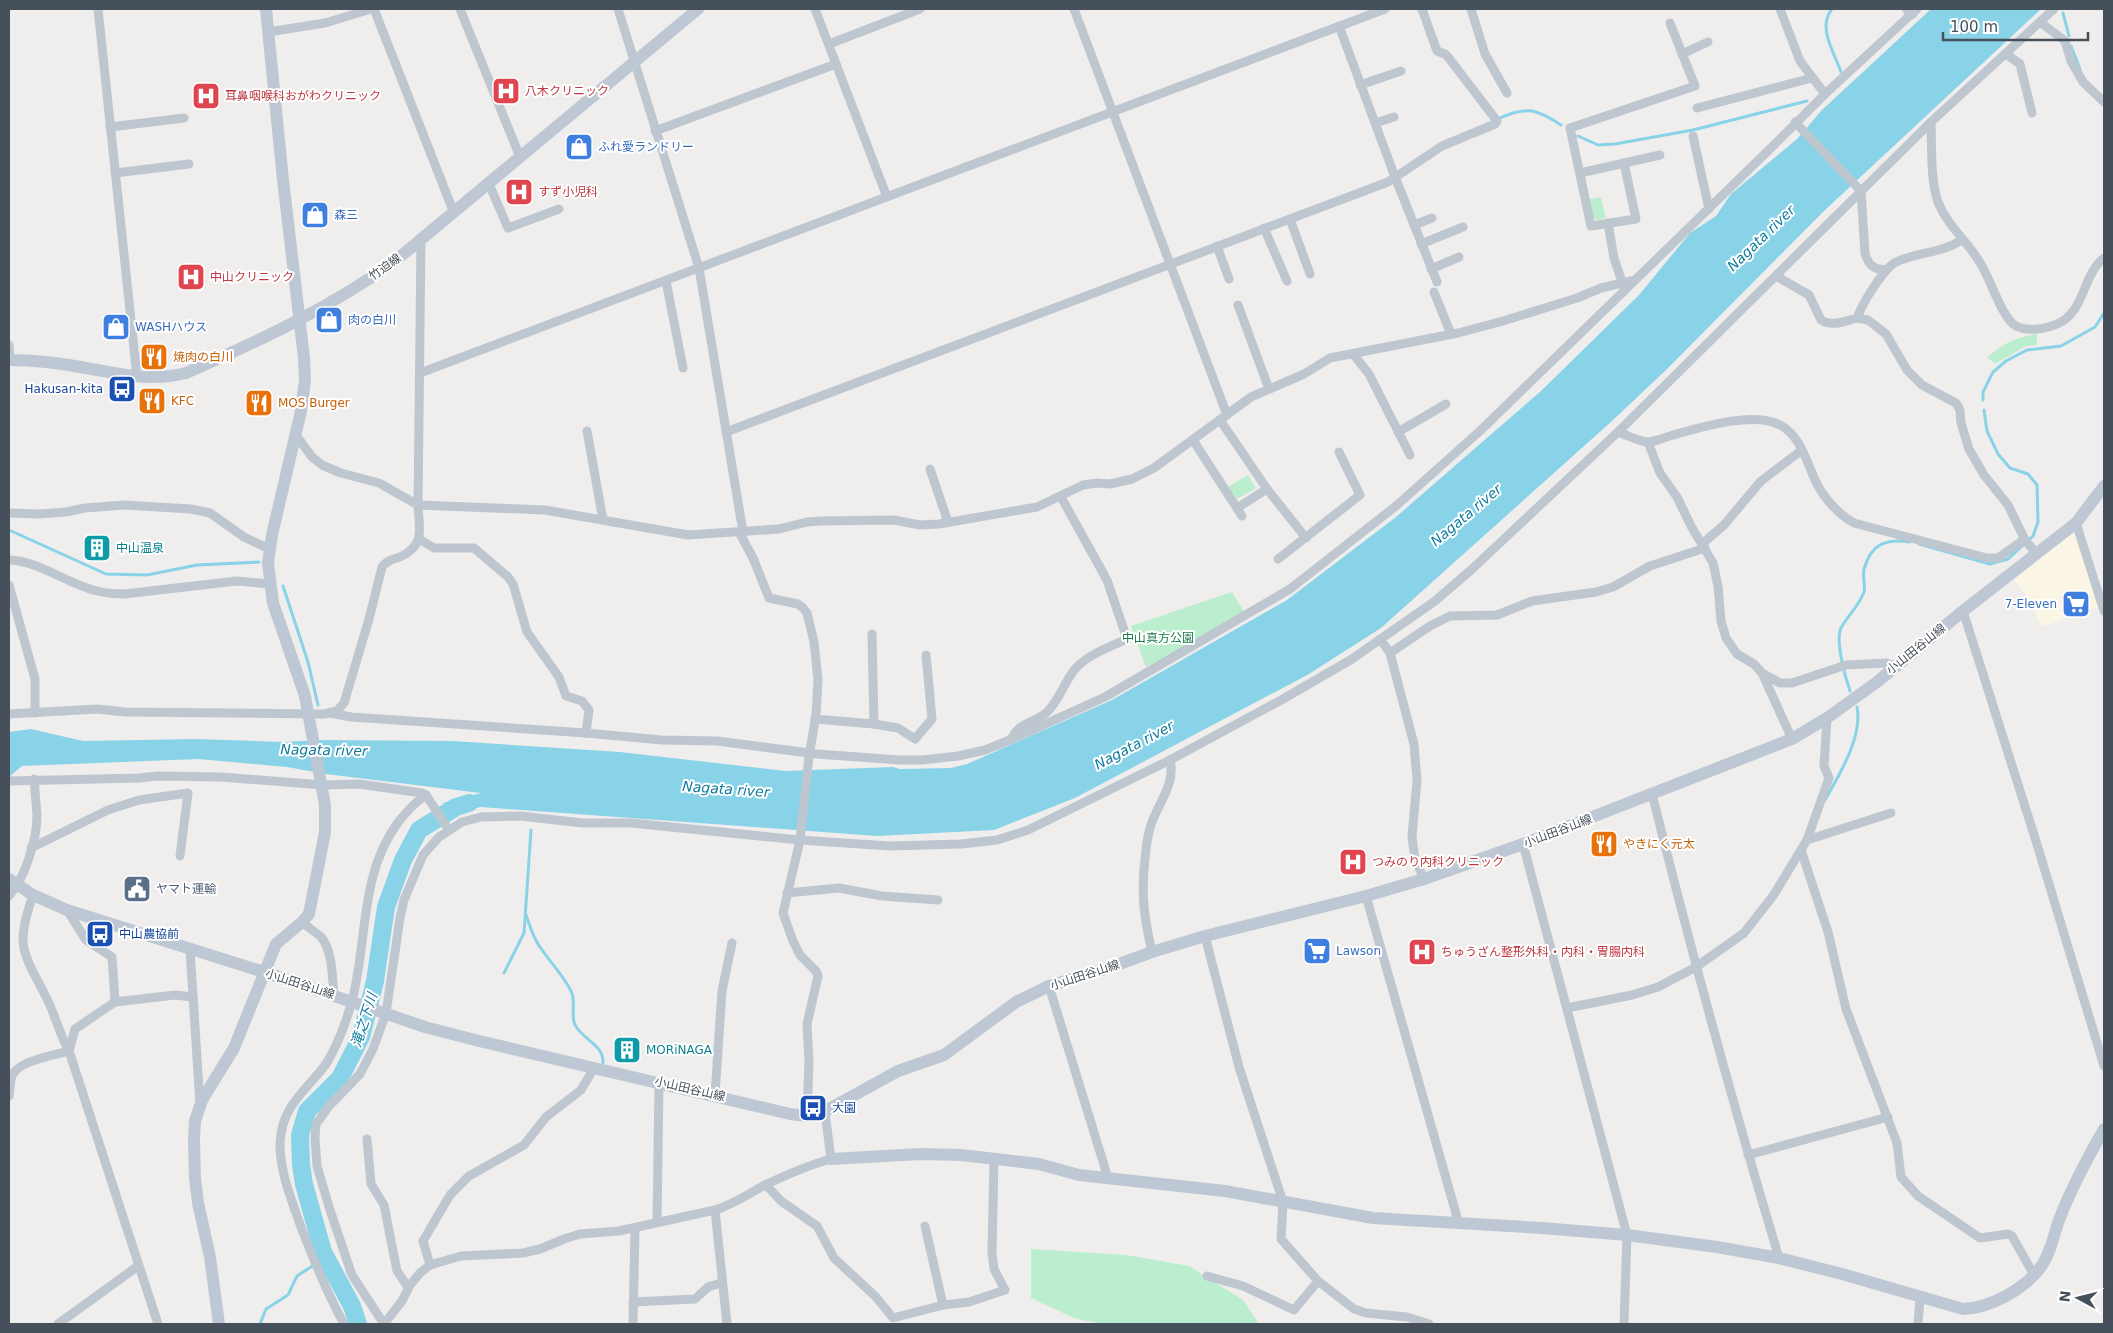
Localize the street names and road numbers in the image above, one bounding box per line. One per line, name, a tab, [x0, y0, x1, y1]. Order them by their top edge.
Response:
street label: 竹迫線	[366, 251, 404, 283]
street label: 小山田谷山線	[1884, 621, 1948, 677]
street label: 小山田谷山線	[1522, 812, 1594, 850]
street label: 小山田谷山線	[1049, 957, 1121, 993]
street label: 小山田谷山線	[264, 966, 336, 1002]
street label: 小山田谷山線	[653, 1074, 727, 1104]

